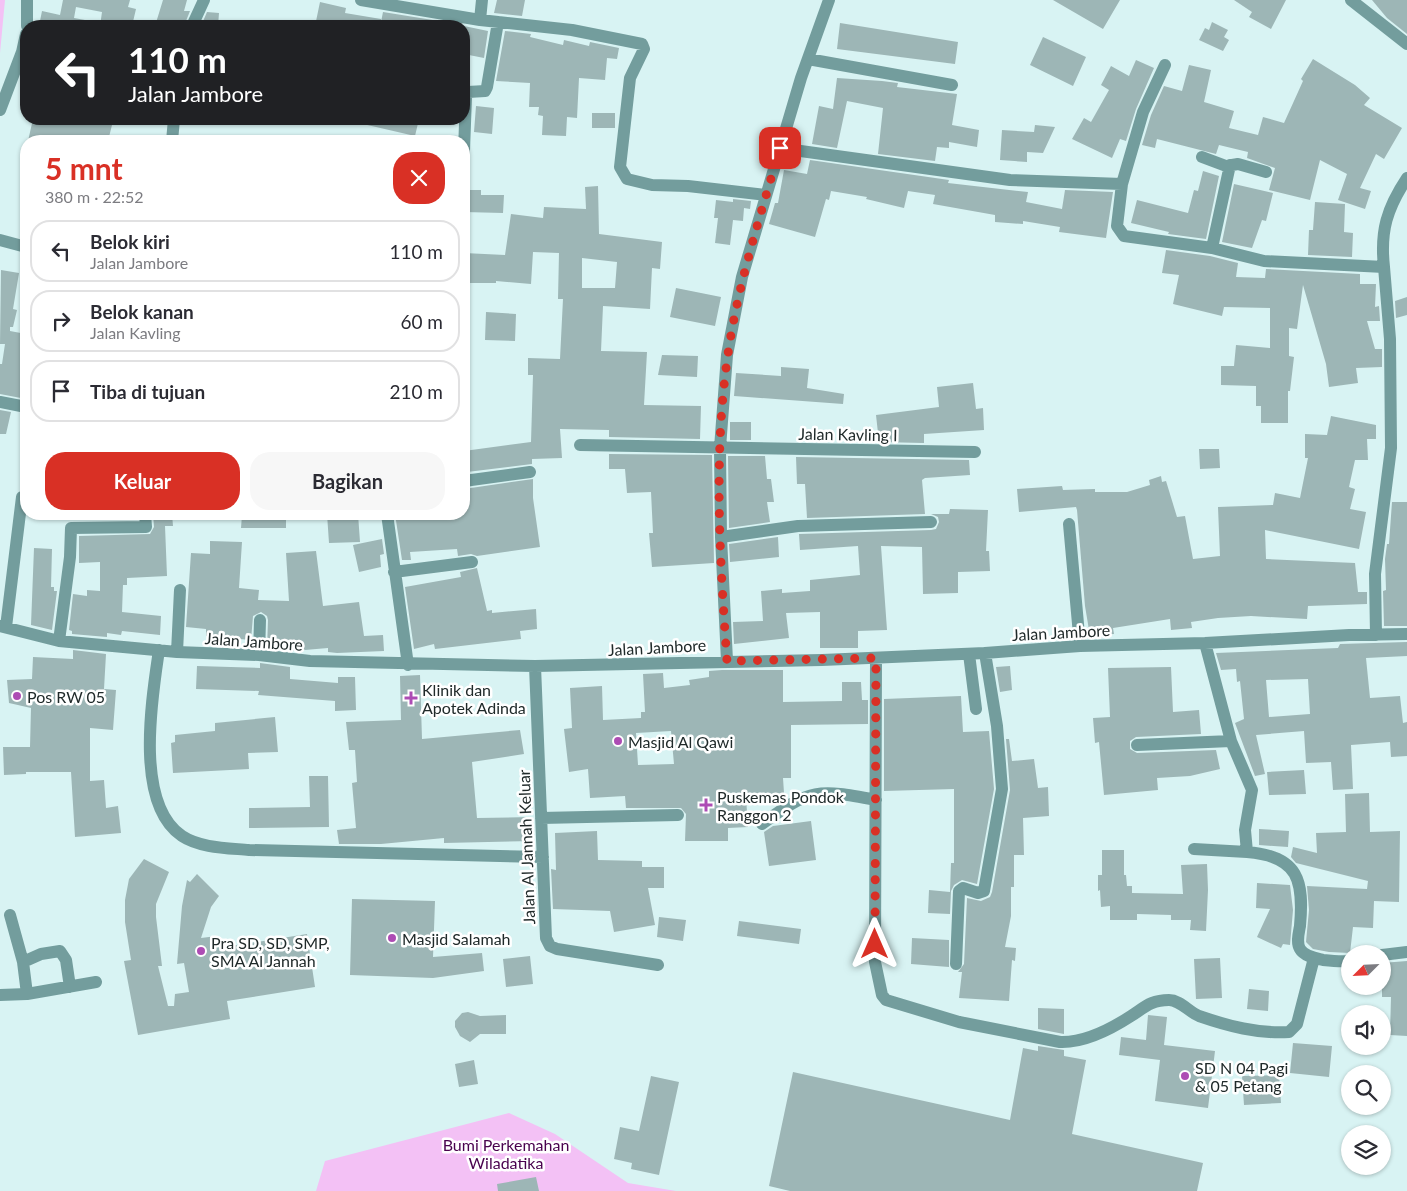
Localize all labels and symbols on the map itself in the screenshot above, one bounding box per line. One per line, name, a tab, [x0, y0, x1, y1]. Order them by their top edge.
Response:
pin	[759, 127, 801, 169]
street label: Jalan Kavling I	[798, 424, 898, 444]
street label: Jalan Jambore	[1011, 620, 1111, 644]
street label: Jalan Jambore	[204, 628, 304, 654]
street label: Jalan Jambore	[607, 635, 707, 659]
place label: Klinik dan Apotek Adinda	[422, 680, 526, 717]
place label: Pos RW 05	[27, 687, 105, 706]
marker: Pos RW 05	[11, 690, 23, 702]
marker: Klinik dan Apotek Adinda	[404, 691, 418, 705]
place label: Masjid Al Qawi	[628, 732, 733, 751]
marker: Masjid Al Qawi	[612, 735, 624, 747]
street label: Jalan Al Jannah Keluar	[514, 769, 538, 925]
place label: Puskemas Pondok Ranggon 2	[717, 787, 845, 824]
marker: Puskemas Pondok Ranggon 2	[699, 798, 713, 812]
position arrow	[848, 917, 900, 969]
place label: Masjid Salamah	[402, 929, 511, 948]
marker: Masjid Salamah	[386, 932, 398, 944]
place label: Pra SD, SD, SMP, SMA Al Jannah	[211, 933, 330, 970]
marker: Pra SD, SD, SMP, SMA Al Jannah	[195, 945, 207, 957]
north arrow	[1341, 945, 1391, 995]
place label: SD N 04 Pagi & 05 Petang	[1195, 1058, 1288, 1095]
marker: SD N 04 Pagi & 05 Petang	[1179, 1070, 1191, 1082]
park label: Bumi Perkemahan Wiladatika	[443, 1135, 569, 1172]

